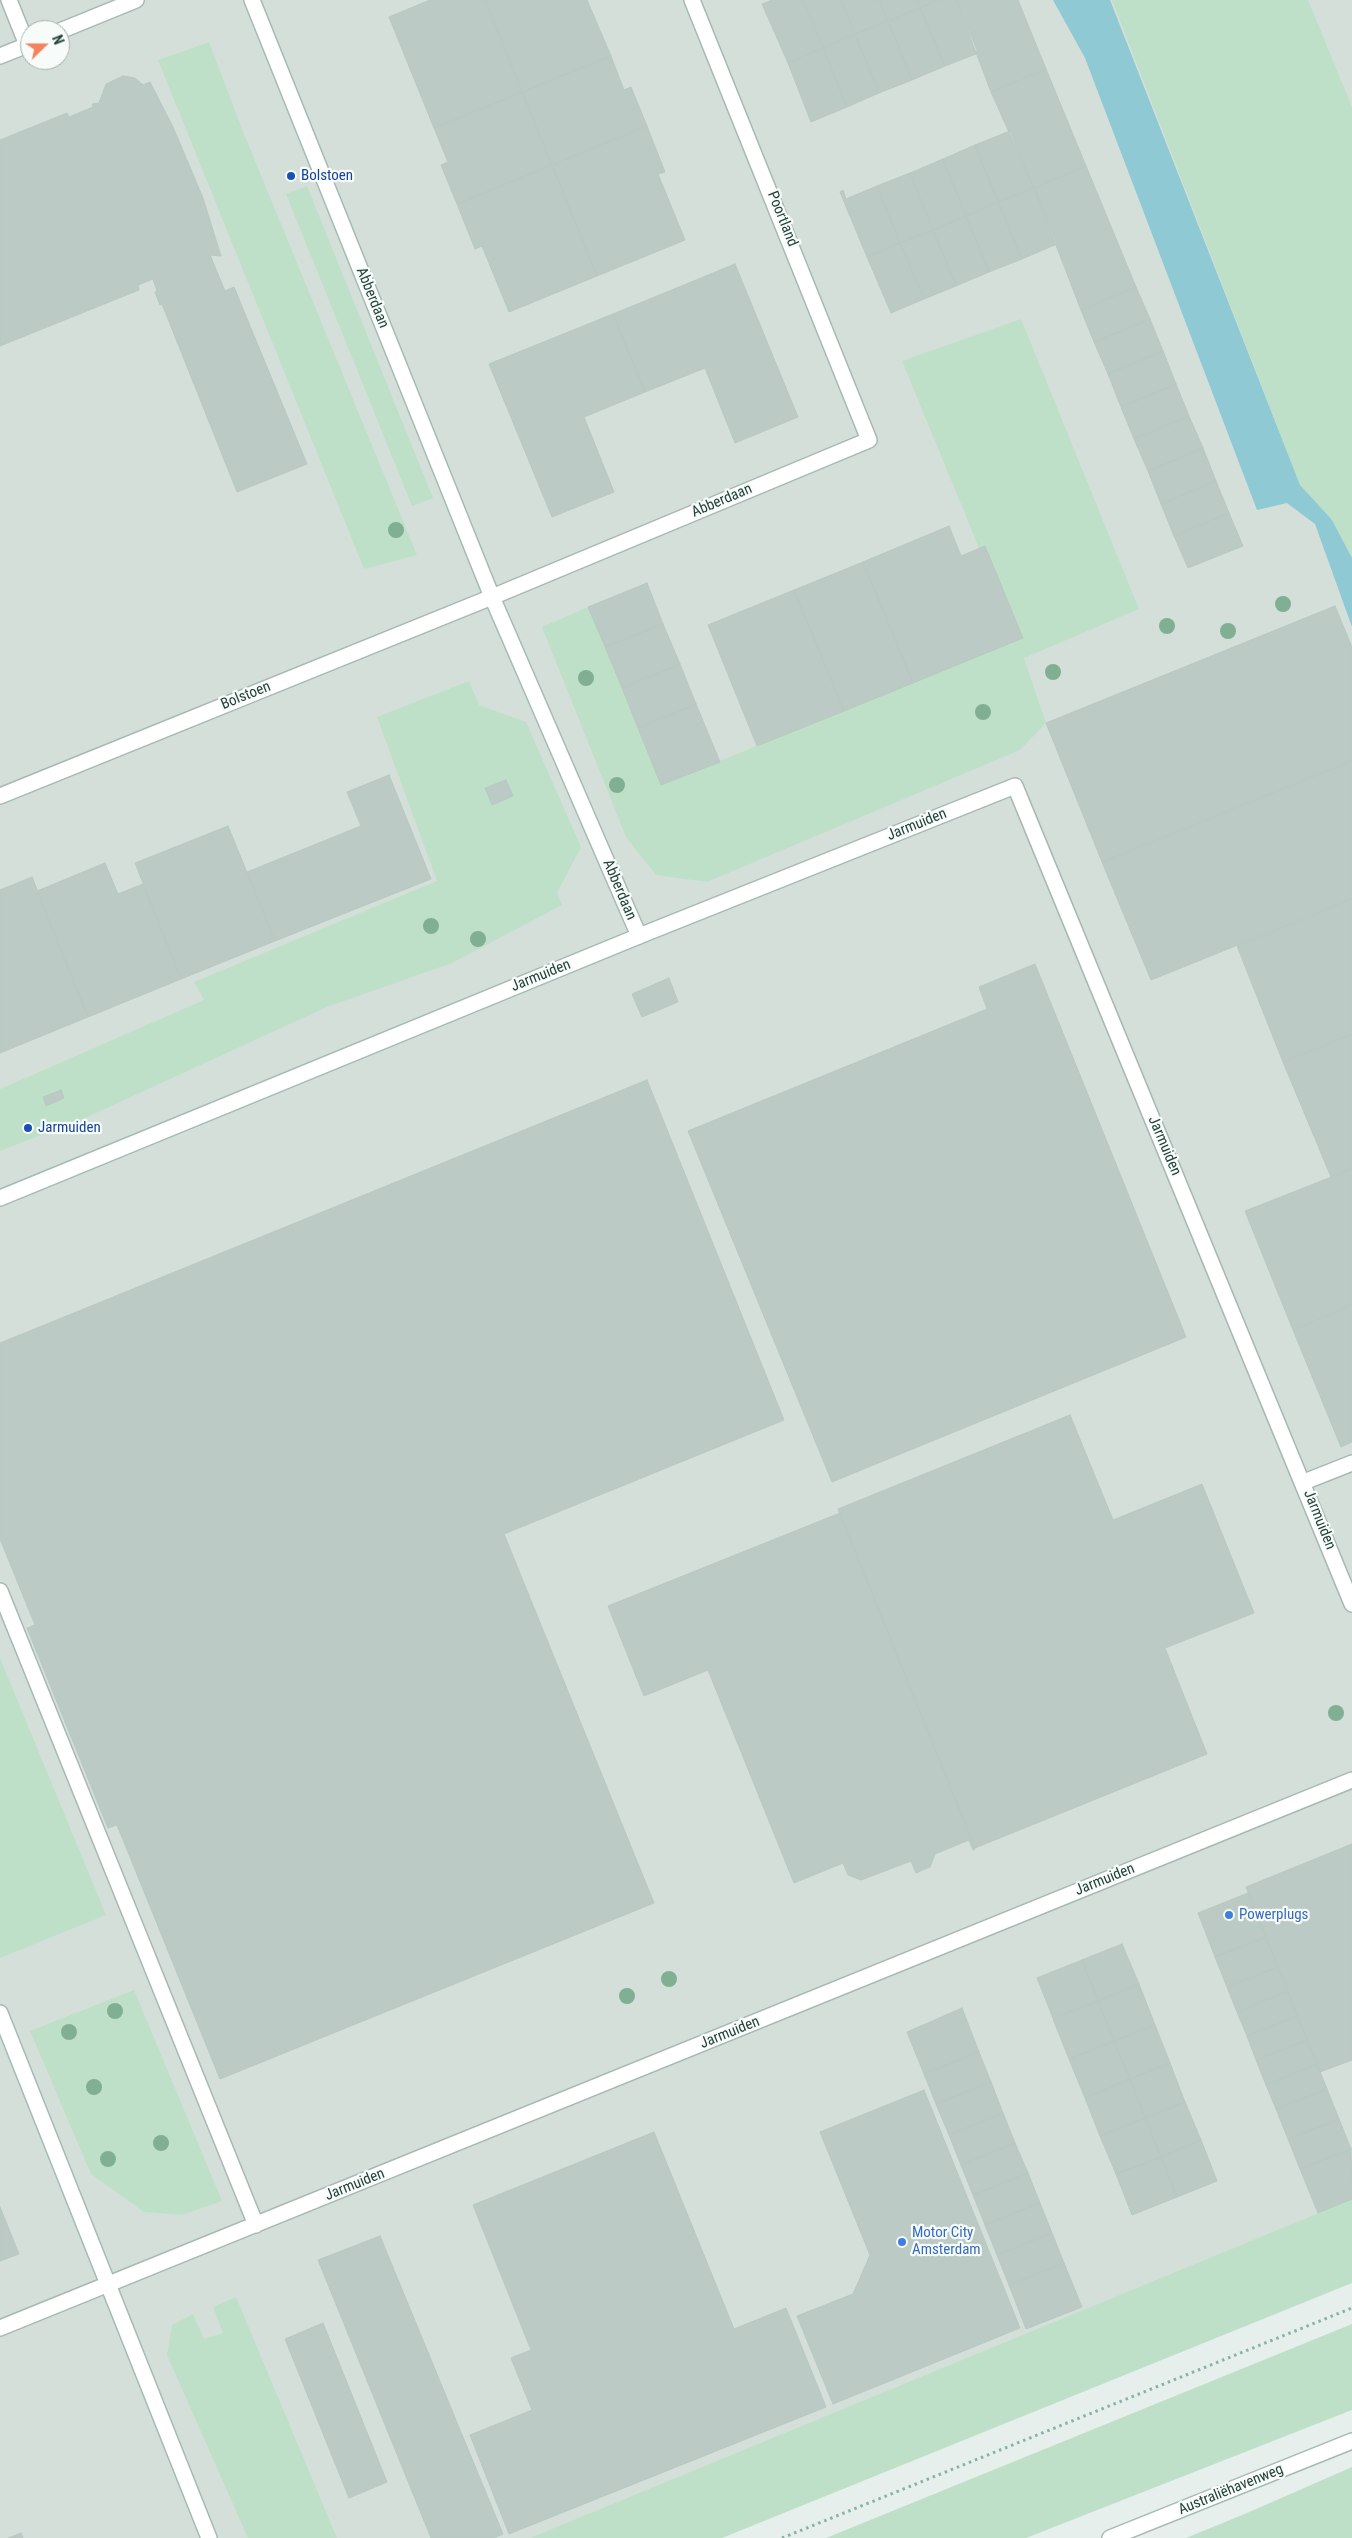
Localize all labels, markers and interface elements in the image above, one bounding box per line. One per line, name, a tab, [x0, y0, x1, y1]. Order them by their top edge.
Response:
north arrow	[20, 20, 70, 70]
text: N	[49, 33, 67, 47]
place label: Bolstoen	[301, 167, 353, 185]
marker: Bolstoen	[285, 170, 297, 182]
street label: Poortland	[763, 189, 801, 249]
street label: Abberdaan	[352, 265, 392, 331]
street label: Abberdaan	[689, 480, 755, 522]
street label: Bolstoen	[218, 678, 274, 714]
street label: Jarmuiden	[885, 805, 949, 845]
street label: Abberdaan	[598, 857, 640, 923]
street label: Jarmuiden	[509, 956, 573, 996]
street label: Jarmuiden	[1143, 1114, 1185, 1178]
place label: Jarmuiden	[38, 1119, 101, 1137]
marker: Jarmuiden	[22, 1122, 34, 1134]
street label: Jarmuiden	[1299, 1488, 1339, 1552]
street label: Jarmuiden	[1073, 1860, 1137, 1900]
place label: Powerplugs	[1239, 1906, 1308, 1924]
marker: Powerplugs	[1223, 1909, 1235, 1921]
street label: Jarmuiden	[698, 2013, 762, 2053]
street label: Jarmuiden	[323, 2165, 387, 2205]
place label: Motor City Amsterdam	[912, 2224, 981, 2259]
marker: Motor City Amsterdam	[896, 2236, 908, 2248]
street label: Australiëhavenweg	[1176, 2461, 1286, 2519]

